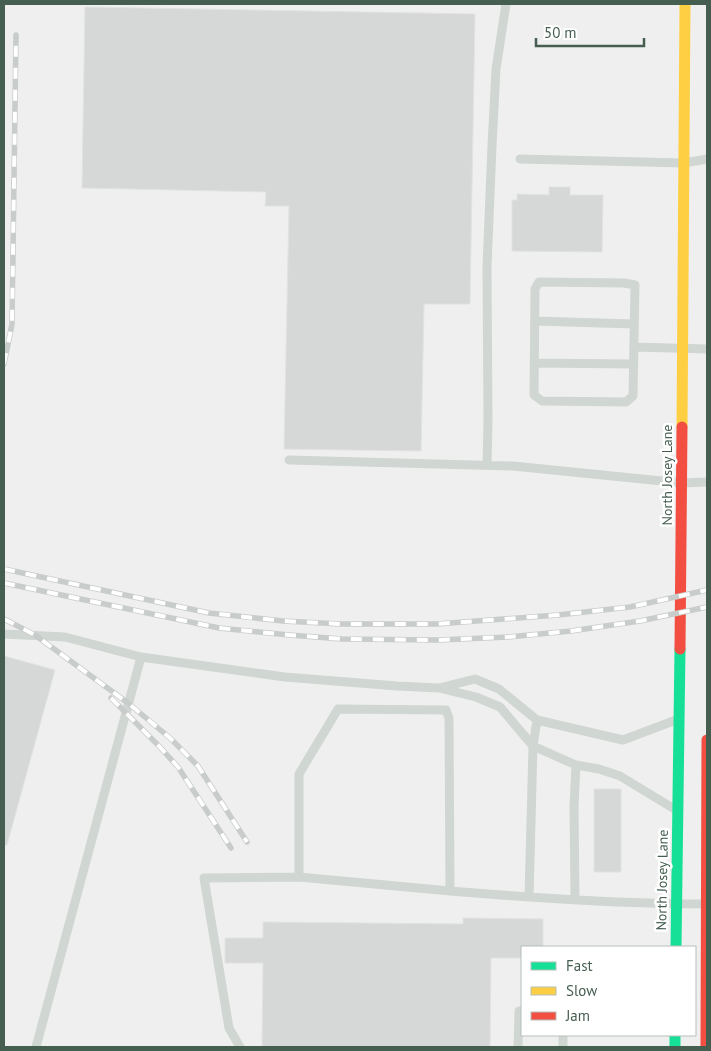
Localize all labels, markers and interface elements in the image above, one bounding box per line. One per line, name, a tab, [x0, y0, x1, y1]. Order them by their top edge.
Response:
scale bar	[536, 15, 644, 47]
text: 50 m	[544, 23, 577, 42]
street label: North Josey Lane	[658, 425, 676, 525]
street label: North Josey Lane	[652, 829, 672, 931]
legend	[521, 946, 696, 1036]
text: Fast	[566, 956, 593, 975]
text: Slow	[566, 981, 597, 1000]
text: Jam	[565, 1006, 590, 1025]

